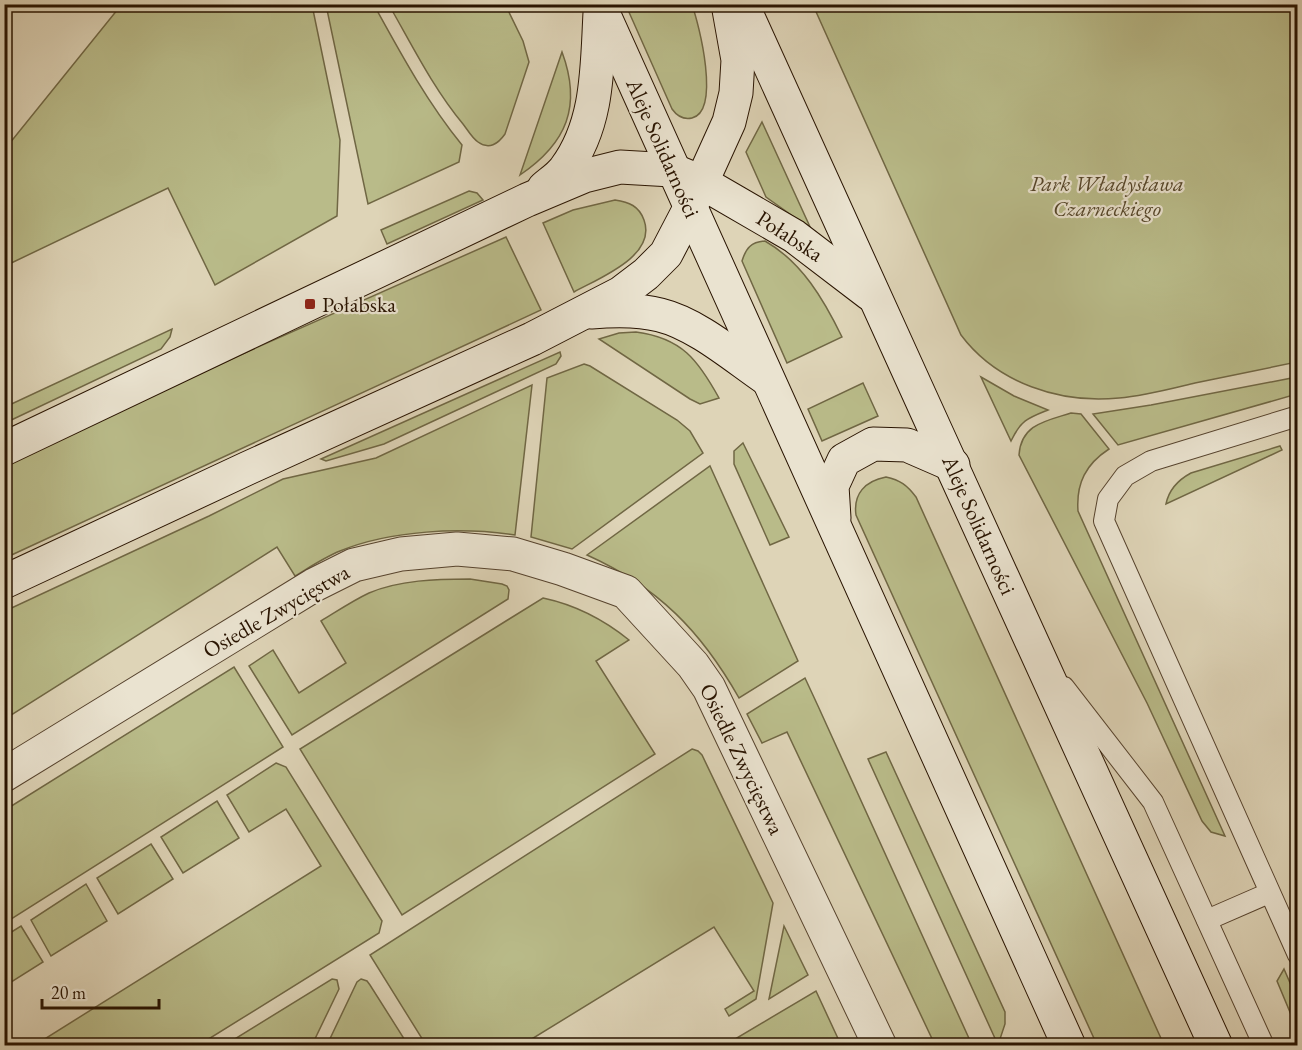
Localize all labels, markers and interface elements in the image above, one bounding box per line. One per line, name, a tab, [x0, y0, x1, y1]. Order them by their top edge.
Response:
street label: Aleje Solidarności	[619, 73, 707, 222]
park label: Park Władysława Czarneckiego	[1030, 169, 1184, 223]
street label: Połabska	[751, 204, 829, 268]
place label: Połabska	[322, 290, 396, 319]
marker: Połabska	[303, 297, 317, 311]
street label: Aleje Solidarności	[935, 450, 1023, 599]
street label: Osiedle Zwycięstwa	[197, 557, 355, 665]
street label: Osiedle Zwycięstwa	[693, 679, 791, 840]
scale bar	[42, 972, 159, 1010]
text: 20 m	[51, 981, 86, 1004]

